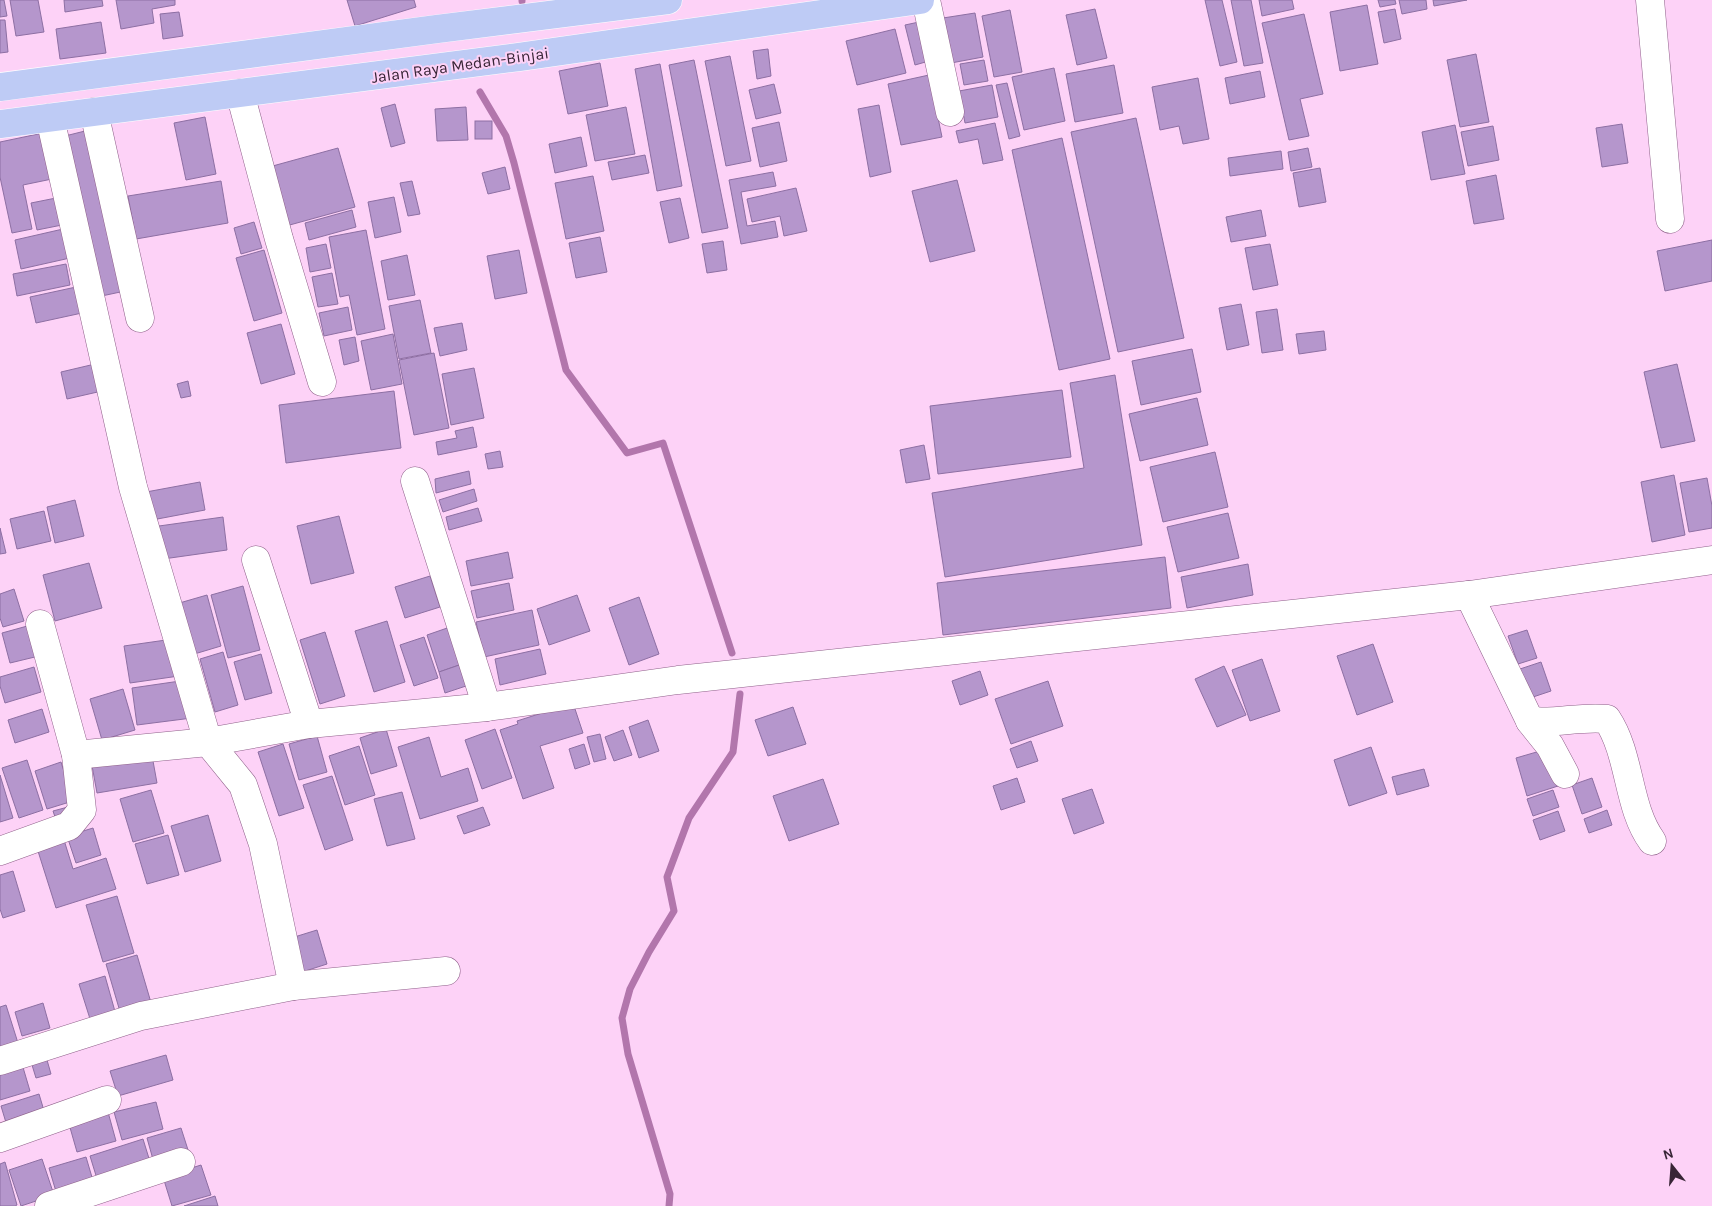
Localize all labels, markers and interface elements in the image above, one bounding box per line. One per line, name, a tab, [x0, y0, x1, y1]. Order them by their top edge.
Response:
street label: Jalan Raya Medan-Binjai	[370, 43, 550, 87]
north arrow	[1647, 1141, 1697, 1191]
text: N	[1661, 1144, 1676, 1164]

